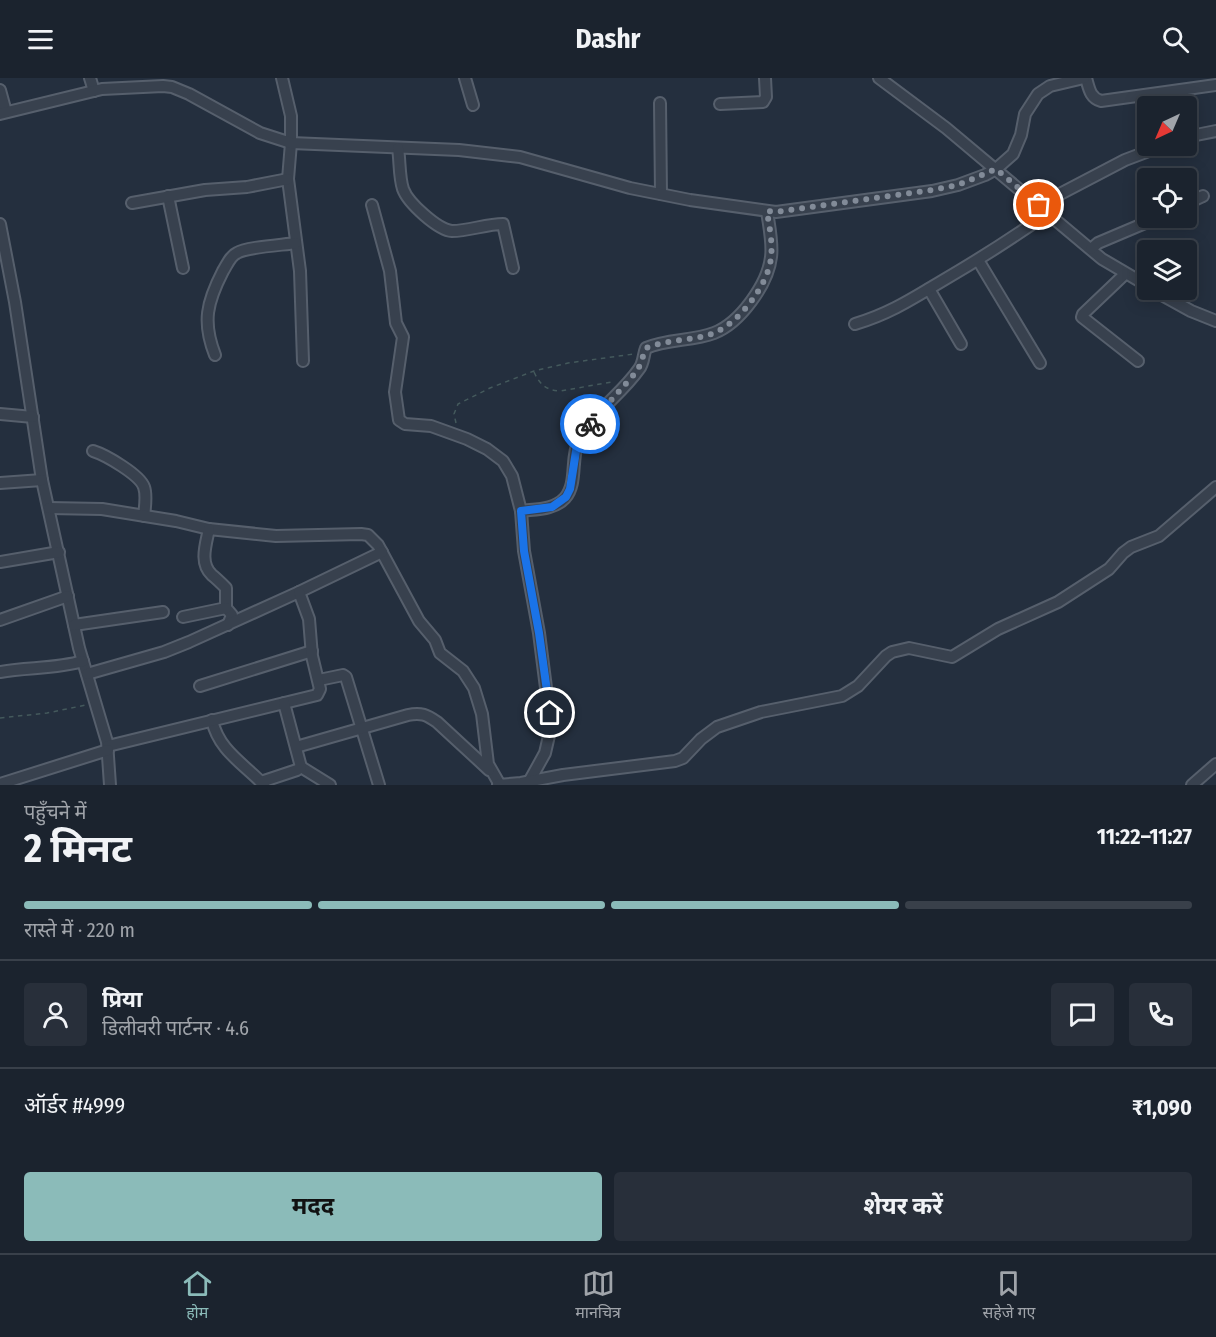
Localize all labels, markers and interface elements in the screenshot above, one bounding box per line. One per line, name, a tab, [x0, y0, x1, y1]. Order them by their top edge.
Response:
icon: menu	[24, 23, 57, 56]
text: Dashr	[576, 23, 640, 55]
icon: search	[1159, 23, 1192, 56]
north arrow	[1137, 96, 1197, 156]
map controls	[1137, 96, 1197, 300]
button: locate	[1137, 168, 1197, 228]
pin	[1013, 179, 1064, 230]
icon: bag	[1022, 188, 1055, 221]
button: layers	[1137, 240, 1197, 300]
courier	[560, 394, 620, 454]
icon: bike	[574, 408, 607, 441]
pin	[524, 687, 575, 738]
icon: home	[533, 696, 566, 729]
text: पहुँचने में	[24, 800, 86, 824]
text: 11:22–11:27	[1097, 823, 1192, 850]
text: 2 मिनट	[24, 826, 132, 872]
text: रास्ते में · 220 m	[24, 918, 135, 942]
button: person	[24, 983, 87, 1046]
button: chat	[1051, 983, 1114, 1046]
button: phone	[1129, 983, 1192, 1046]
text: प्रिया	[102, 986, 142, 1013]
text: डिलीवरी पार्टनर · 4.6	[102, 1016, 249, 1040]
text: ऑर्डर #4999	[24, 1092, 125, 1119]
text: ₹1,090	[1132, 1094, 1192, 1121]
button: मदद	[24, 1172, 602, 1241]
button: शेयर करें	[614, 1172, 1192, 1241]
tab: होम	[181, 1267, 214, 1325]
tab: मानचित्र	[575, 1267, 621, 1325]
tab: सहेजे गए	[982, 1267, 1035, 1325]

